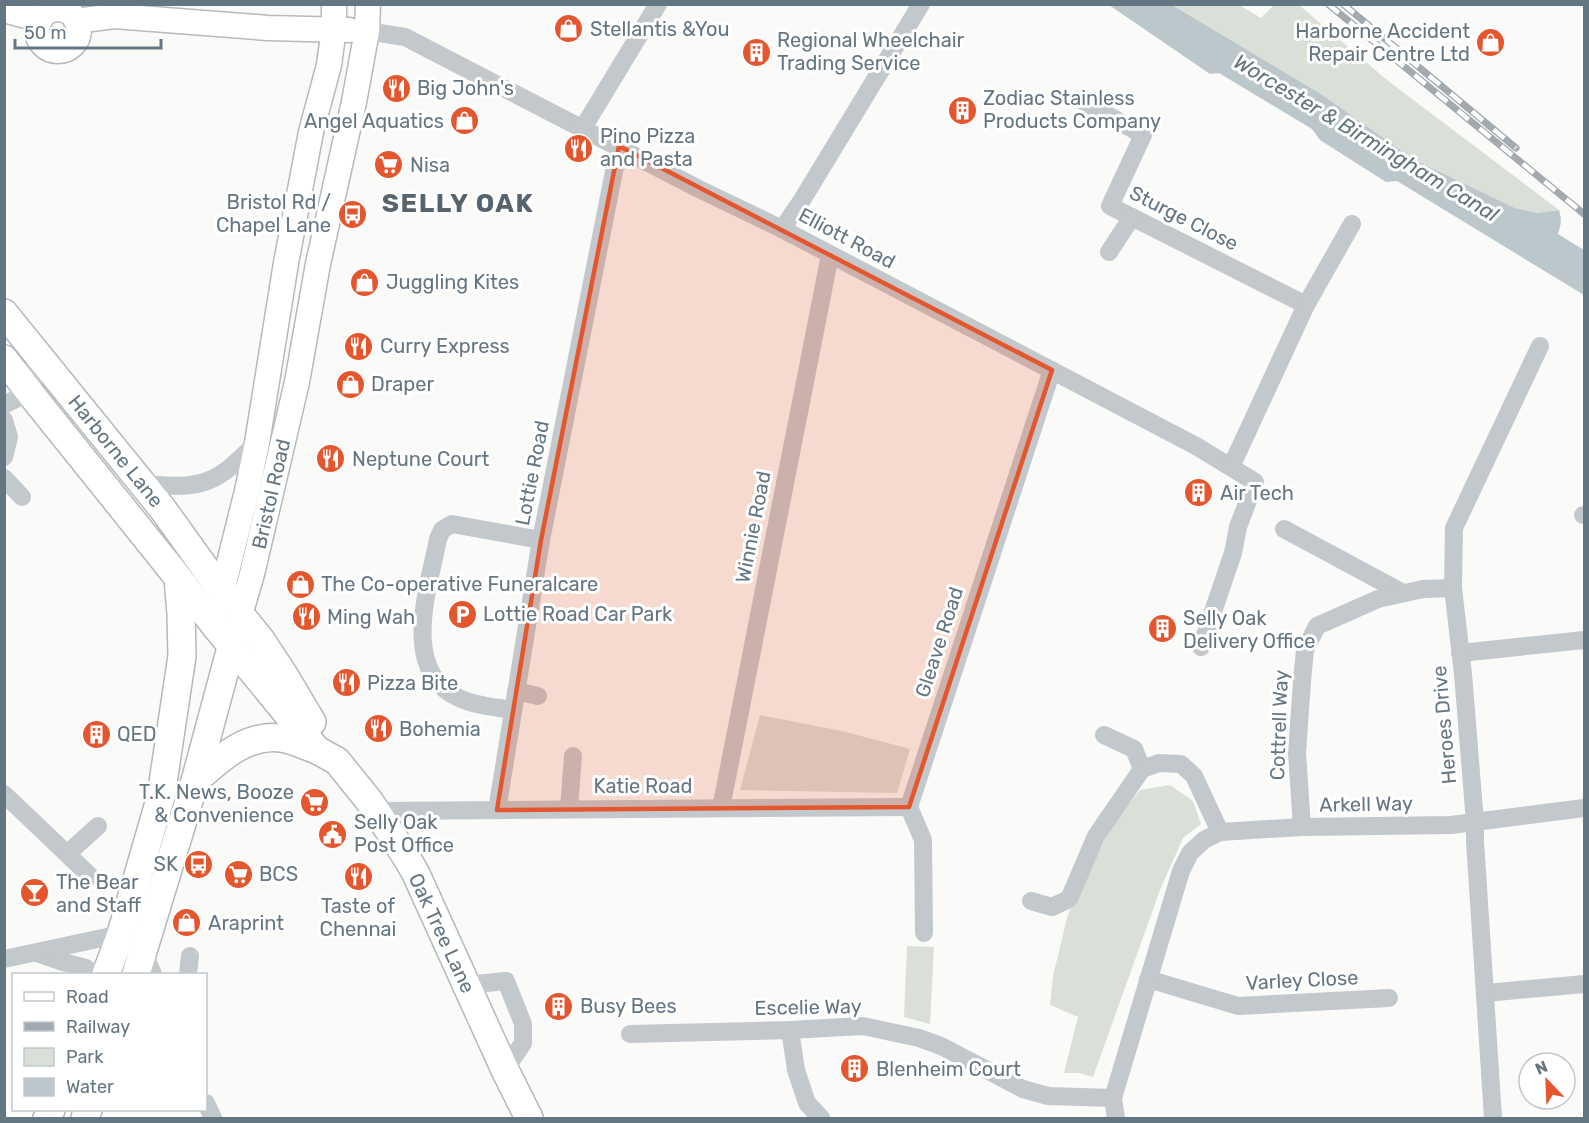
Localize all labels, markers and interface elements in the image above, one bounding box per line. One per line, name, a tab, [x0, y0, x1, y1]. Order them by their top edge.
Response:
scale bar	[15, 12, 160, 50]
shop icon: Stellantis &You	[553, 13, 585, 45]
place label: Stellantis &You	[590, 17, 729, 41]
place label: Harborne Accident Repair Centre Ltd	[1295, 19, 1470, 66]
text: 50 m	[24, 22, 67, 44]
shop icon: Harborne Accident Repair Centre Ltd	[1475, 26, 1507, 58]
place label: Regional Wheelchair Trading Service	[777, 28, 965, 75]
building icon: Regional Wheelchair Trading Service	[740, 36, 772, 68]
water label: Worcester & Birmingham Canal	[1229, 48, 1504, 227]
restaurant icon: Big John's	[380, 72, 412, 104]
place label: Big John's	[417, 76, 514, 100]
place label: Zodiac Stainless Products Company	[983, 86, 1161, 133]
building icon: Zodiac Stainless Products Company	[946, 94, 978, 126]
shop icon: Angel Aquatics	[449, 105, 481, 137]
place label: Angel Aquatics	[304, 109, 444, 133]
place label: Pino Pizza and Pasta	[600, 124, 695, 171]
restaurant icon: Pino Pizza and Pasta	[563, 132, 595, 164]
supermarket icon: Nisa	[373, 149, 405, 181]
place label: Nisa	[410, 153, 450, 177]
street label: Sturge Close	[1126, 180, 1242, 256]
district label: SELLY OAK	[382, 188, 534, 219]
place label: Bristol Rd / Chapel Lane	[216, 190, 331, 237]
bus stop icon: Bristol Rd / Chapel Lane	[336, 198, 368, 230]
street label: Elliott Road	[795, 203, 899, 273]
shop icon: Juggling Kites	[349, 266, 381, 298]
place label: Juggling Kites	[386, 270, 519, 294]
restaurant icon: Curry Express	[343, 330, 375, 362]
place label: Curry Express	[380, 334, 510, 358]
shop icon: Draper	[334, 368, 366, 400]
place label: Draper	[371, 372, 434, 396]
street label: Harborne Lane	[63, 390, 169, 512]
street label: Lottie Road	[510, 418, 554, 528]
street label: Bristol Road	[247, 437, 295, 551]
restaurant icon: Neptune Court	[315, 443, 347, 475]
place label: Neptune Court	[352, 447, 489, 471]
street label: Winnie Road	[730, 469, 776, 585]
building icon: Air Tech	[1183, 477, 1215, 509]
place label: Air Tech	[1220, 481, 1294, 505]
shop icon: The Co-operative Funeralcare	[284, 568, 316, 600]
place label: The Co-operative Funeralcare	[321, 572, 598, 596]
street label: Gleave Road	[910, 584, 968, 700]
parking icon: Lottie Road Car Park	[446, 598, 478, 630]
restaurant icon: Ming Wah	[290, 601, 322, 633]
place label: Lottie Road Car Park	[483, 602, 673, 626]
place label: Ming Wah	[327, 605, 415, 629]
place label: Selly Oak Delivery Office	[1183, 606, 1316, 653]
building icon: Selly Oak Delivery Office	[1146, 613, 1178, 645]
street label: Heroes Drive	[1427, 665, 1461, 785]
restaurant icon: Pizza Bite	[330, 667, 362, 699]
street label: Cottrell Way	[1265, 669, 1293, 781]
place label: Pizza Bite	[367, 671, 458, 695]
restaurant icon: Bohemia	[362, 713, 394, 745]
place label: Bohemia	[399, 717, 481, 741]
building icon: QED	[80, 718, 112, 750]
place label: QED	[117, 722, 156, 746]
street label: Katie Road	[594, 774, 692, 798]
place label: T.K. News, Booze & Convenience	[139, 780, 294, 827]
supermarket icon: T.K. News, Booze & Convenience	[299, 787, 331, 819]
street label: Arkell Way	[1319, 791, 1413, 817]
place label: Selly Oak Post Office	[354, 810, 454, 857]
public building icon: Selly Oak Post Office	[317, 818, 349, 850]
bus stop icon: SK	[183, 848, 215, 880]
place label: SK	[154, 852, 178, 876]
supermarket icon: BCS	[222, 858, 254, 890]
restaurant icon: Taste of Chennai	[342, 860, 374, 892]
place label: BCS	[259, 862, 298, 886]
street label: Oak Tree Lane	[404, 869, 480, 997]
place label: The Bear and Staff	[56, 870, 141, 917]
bar icon: The Bear and Staff	[19, 877, 51, 909]
place label: Taste of Chennai	[320, 894, 396, 941]
shop icon: Araprint	[171, 907, 203, 939]
place label: Araprint	[208, 911, 284, 935]
street label: Varley Close	[1245, 965, 1359, 995]
legend	[12, 973, 207, 1111]
text: Road	[66, 986, 109, 1008]
building icon: Busy Bees	[543, 990, 575, 1022]
place label: Busy Bees	[580, 994, 677, 1018]
street label: Escelie Way	[754, 994, 862, 1020]
text: Railway	[66, 1016, 130, 1038]
text: Park	[66, 1046, 104, 1068]
north arrow	[1517, 1051, 1577, 1111]
building icon: Blenheim Court	[839, 1053, 871, 1085]
place label: Blenheim Court	[876, 1057, 1021, 1081]
text: N	[1532, 1057, 1550, 1079]
text: Water	[66, 1076, 114, 1098]

